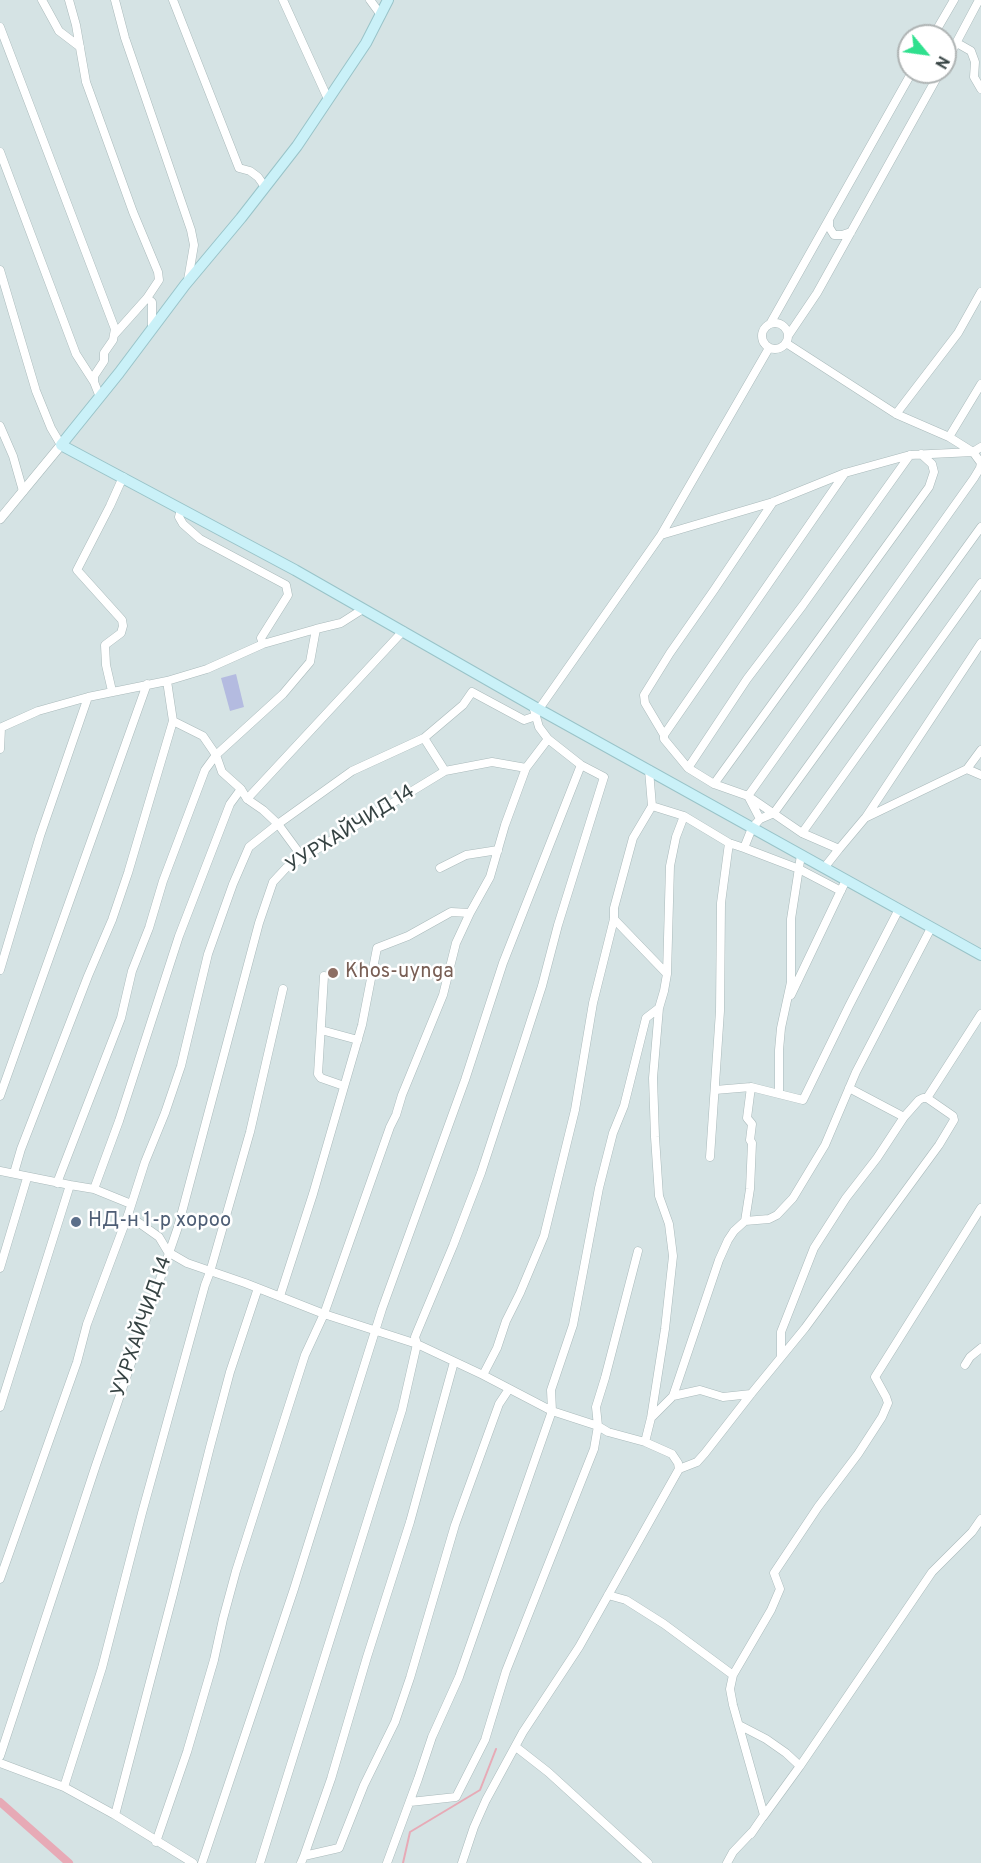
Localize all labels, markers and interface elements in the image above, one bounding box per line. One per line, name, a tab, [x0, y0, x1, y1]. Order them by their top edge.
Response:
north arrow	[897, 24, 957, 84]
text: N	[929, 52, 953, 72]
street label: УУРХАЙЧИД 14	[282, 781, 420, 879]
place label: Khos-uynga	[345, 961, 454, 985]
marker: Khos-uynga	[326, 966, 340, 980]
place label: НД-н 1-р хороо	[88, 1210, 231, 1234]
marker: НД-н 1-р хороо	[69, 1215, 83, 1229]
street label: УУРХАЙЧИД 14	[108, 1254, 178, 1400]

